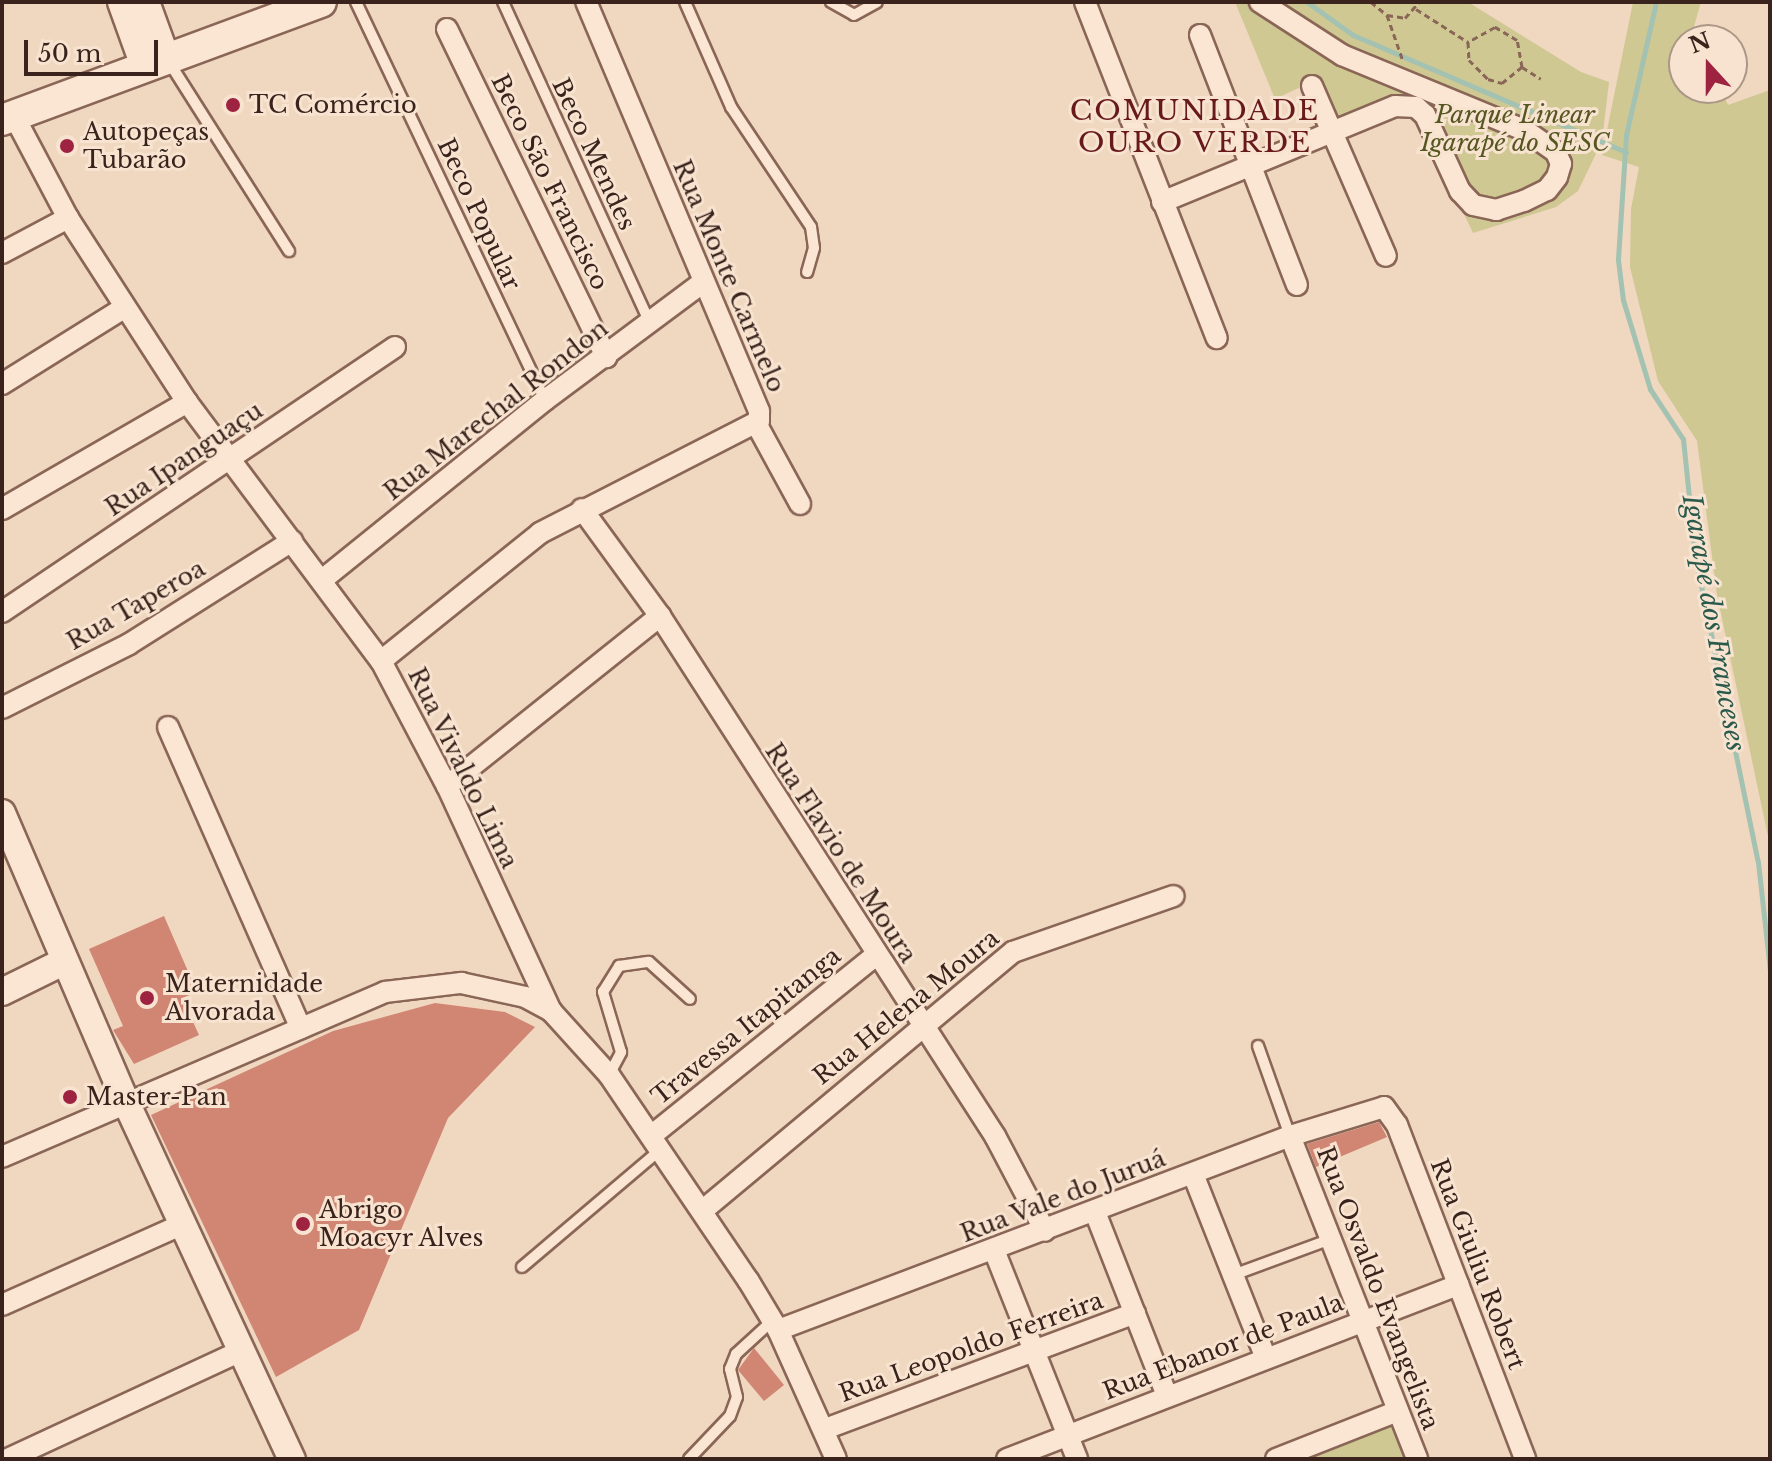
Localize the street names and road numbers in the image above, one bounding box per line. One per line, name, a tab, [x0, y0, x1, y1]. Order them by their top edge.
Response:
street label: Beco São Francisco	[485, 69, 615, 295]
street label: Beco Mendes	[546, 73, 642, 235]
street label: Beco Popular	[431, 134, 527, 294]
street label: Rua Monte Carmelo	[667, 155, 791, 397]
street label: Rua Marechal Rondon	[378, 314, 614, 506]
street label: Rua Ipanguaçu	[100, 396, 268, 522]
street label: Rua Taperoa	[61, 554, 211, 656]
street label: Rua Vivaldo Lima	[402, 662, 524, 874]
street label: Rua Flavio de Moura	[759, 738, 923, 968]
street label: Rua Helena Moura	[807, 923, 1005, 1091]
street label: Travessa Itapitanga	[646, 941, 846, 1111]
street label: Rua Osvaldo Evangelista	[1311, 1142, 1445, 1434]
street label: Rua Vale do Juruá	[956, 1143, 1170, 1249]
street label: Rua Giuliu Robert	[1424, 1154, 1532, 1374]
street label: Rua Leopoldo Ferreira	[835, 1286, 1107, 1408]
street label: Rua Ebanor de Paula	[1098, 1288, 1348, 1406]

